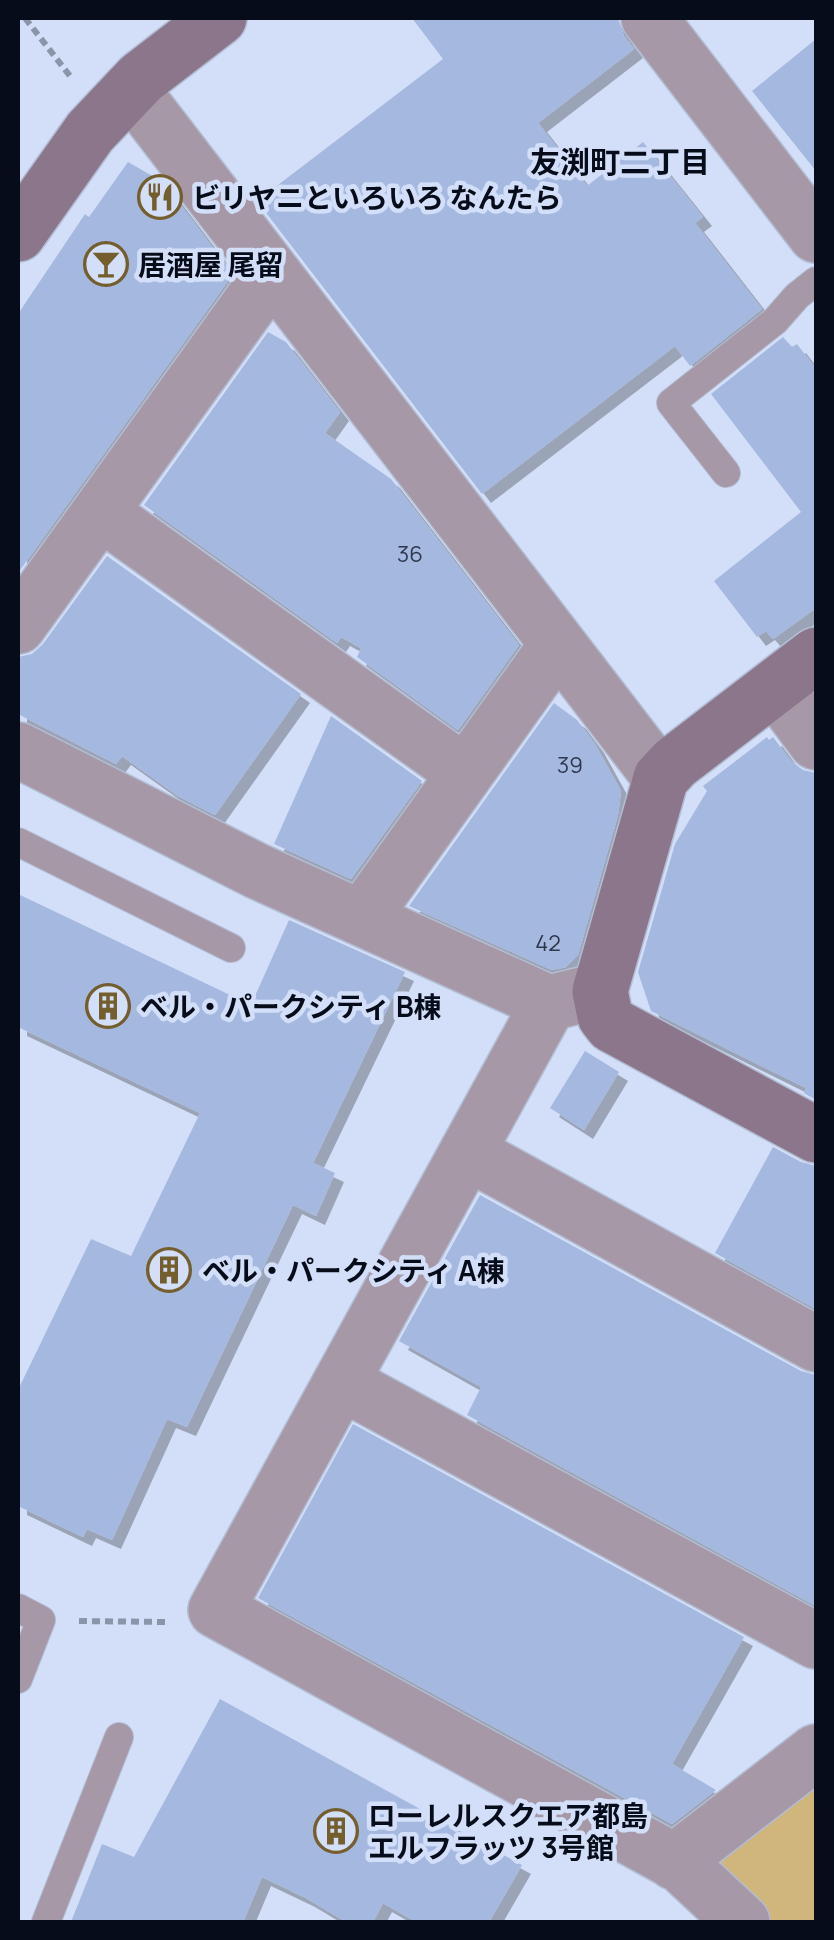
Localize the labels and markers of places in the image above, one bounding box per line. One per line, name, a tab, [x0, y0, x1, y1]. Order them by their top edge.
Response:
restaurant icon: ビリヤニといろいろ なんたら	[137, 174, 183, 220]
place label: ビリヤニといろいろ なんたら	[192, 178, 562, 216]
bar icon: 居酒屋 尾留	[83, 241, 129, 287]
place label: 居酒屋 尾留	[138, 245, 284, 283]
building icon: ベル・パークシティ B棟	[85, 983, 131, 1029]
place label: ベル・パークシティ B棟	[140, 987, 442, 1025]
building icon: ベル・パークシティ A棟	[146, 1247, 192, 1293]
place label: ベル・パークシティ A棟	[202, 1251, 505, 1289]
place label: ローレルスクエア都島 エルフラッツ 3号館	[368, 1796, 648, 1866]
building icon: ローレルスクエア都島 エルフラッツ 3号館	[313, 1808, 359, 1854]

